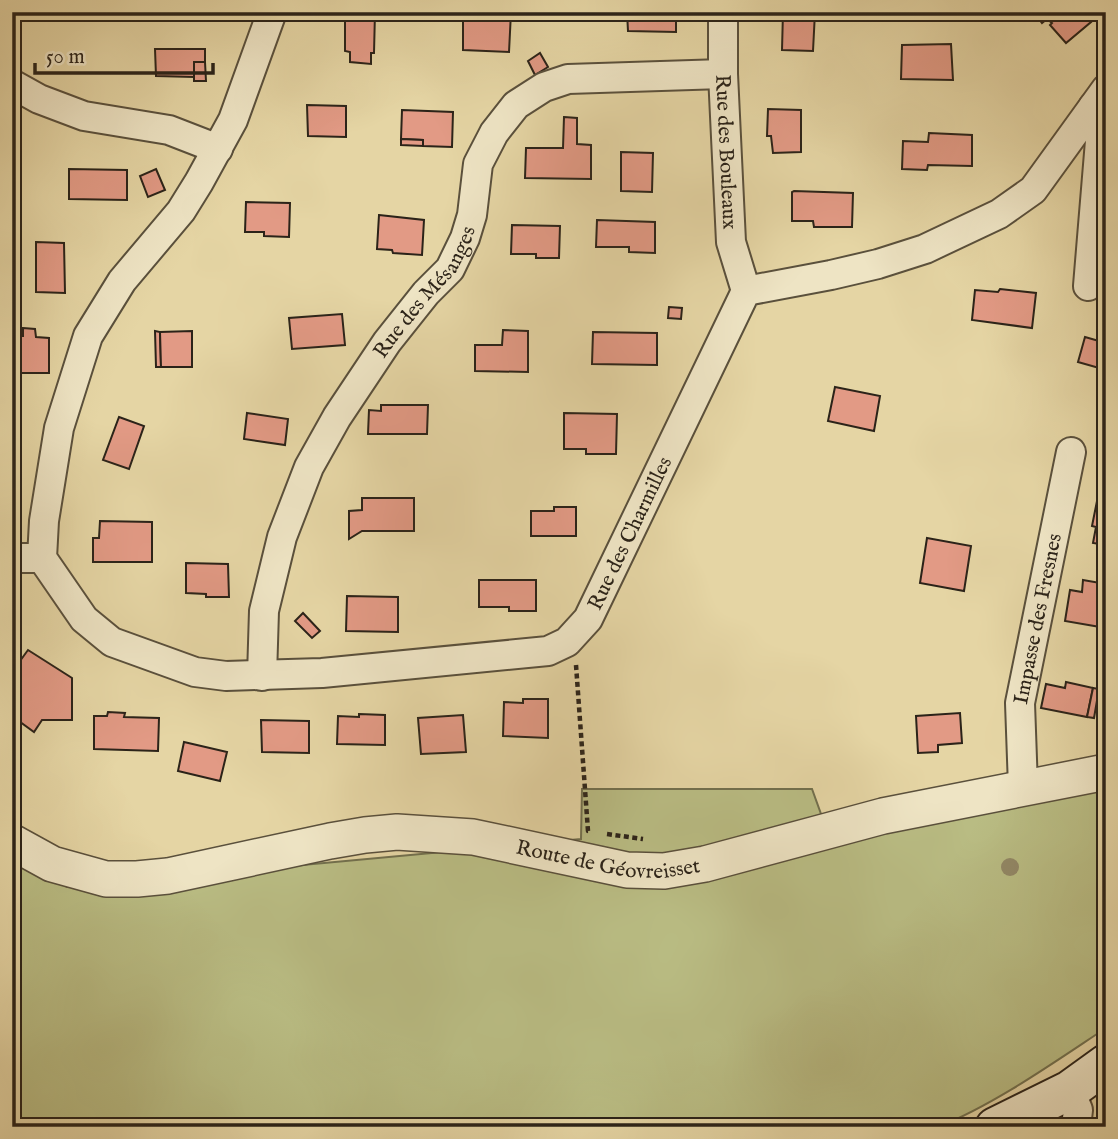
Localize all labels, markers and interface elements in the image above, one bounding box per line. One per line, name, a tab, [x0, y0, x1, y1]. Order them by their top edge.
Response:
scale bar	[35, 32, 214, 76]
text: 50 m	[46, 44, 85, 71]
street label: Rue des Bouleaux	[708, 74, 742, 230]
street label: Rue des Mésanges	[368, 223, 483, 364]
street label: Rue des Charmilles	[582, 453, 679, 615]
street label: Impasse des Fresnes	[1008, 531, 1069, 707]
street label: Route de Géovreisset	[513, 835, 702, 886]

